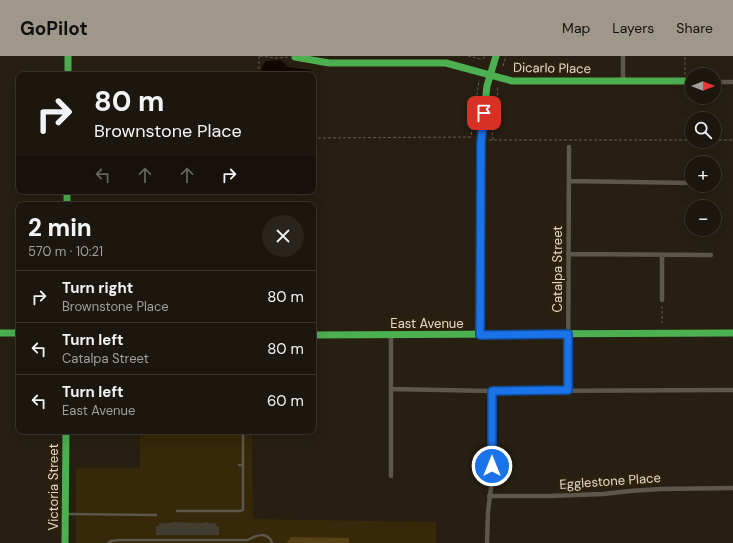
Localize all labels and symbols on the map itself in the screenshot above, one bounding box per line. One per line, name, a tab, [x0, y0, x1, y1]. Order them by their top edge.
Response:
street label: Dicarlo Place	[513, 59, 591, 77]
north arrow	[685, 68, 721, 104]
pin	[467, 96, 501, 130]
street label: Catalpa Street	[549, 226, 566, 312]
street label: East Avenue	[390, 315, 464, 332]
street label: Victoria Street	[45, 444, 62, 531]
position arrow	[471, 445, 513, 487]
street label: Egglestone Place	[559, 469, 661, 493]

